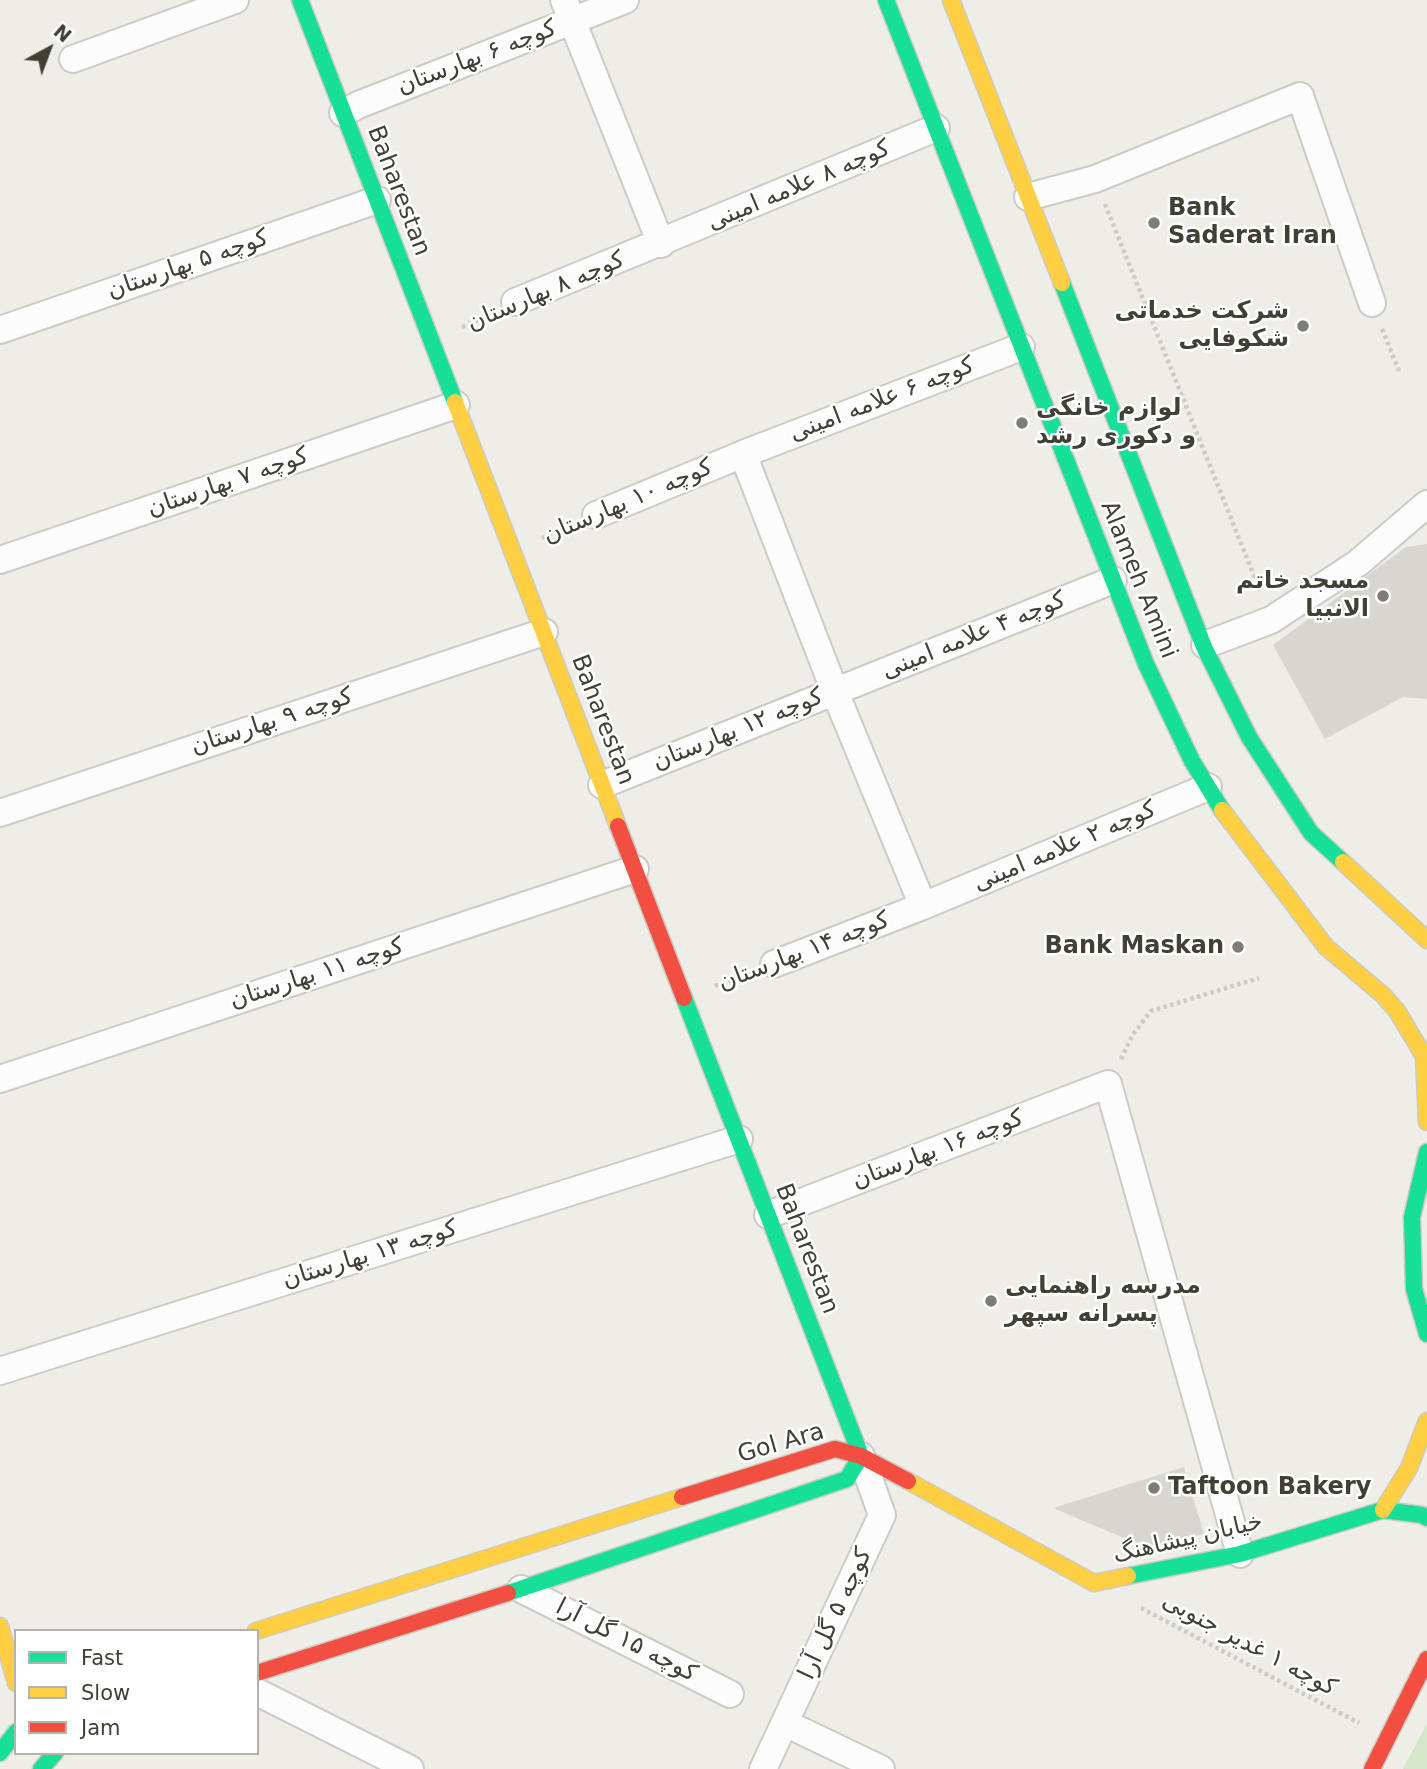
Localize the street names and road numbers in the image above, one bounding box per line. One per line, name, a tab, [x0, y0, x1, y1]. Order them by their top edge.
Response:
street label: کوچه ۶ بهارستان	[393, 14, 561, 102]
street label: Baharestan	[360, 122, 436, 260]
street label: کوچه ۸ علامه امینی	[703, 135, 895, 237]
street label: کوچه ۵ بهارستان	[104, 224, 272, 306]
street label: کوچه ۸ بهارستان	[463, 246, 629, 338]
street label: کوچه ۶ علامه امینی	[785, 351, 979, 449]
street label: کوچه ۷ بهارستان	[144, 442, 312, 524]
street label: کوچه ۱۰ بهارستان	[539, 453, 717, 551]
street label: Alameh Amini	[1093, 497, 1183, 663]
street label: کوچه ۴ علامه امینی	[878, 586, 1070, 686]
street label: Baharestan	[564, 651, 640, 789]
street label: کوچه ۹ بهارستان	[187, 682, 357, 762]
street label: کوچه ۱۲ بهارستان	[648, 683, 828, 777]
street label: کوچه ۲ علامه امینی	[969, 796, 1161, 898]
street label: کوچه ۱۴ بهارستان	[714, 906, 894, 998]
street label: کوچه ۱۱ بهارستان	[226, 932, 408, 1016]
street label: کوچه ۱۶ بهارستان	[848, 1104, 1028, 1196]
street label: Baharestan	[768, 1180, 844, 1318]
street label: کوچه ۱۳ بهارستان	[279, 1215, 461, 1295]
street label: Gol Ara	[734, 1418, 828, 1470]
street label: خیابان پیشاهنگ	[1110, 1508, 1266, 1570]
street label: کوچه ۵ گل آرا	[793, 1544, 879, 1684]
street label: کوچه ۱ غدیر جنوبی	[1157, 1587, 1341, 1703]
street label: کوچه ۱۵ گل آرا	[551, 1593, 701, 1689]

